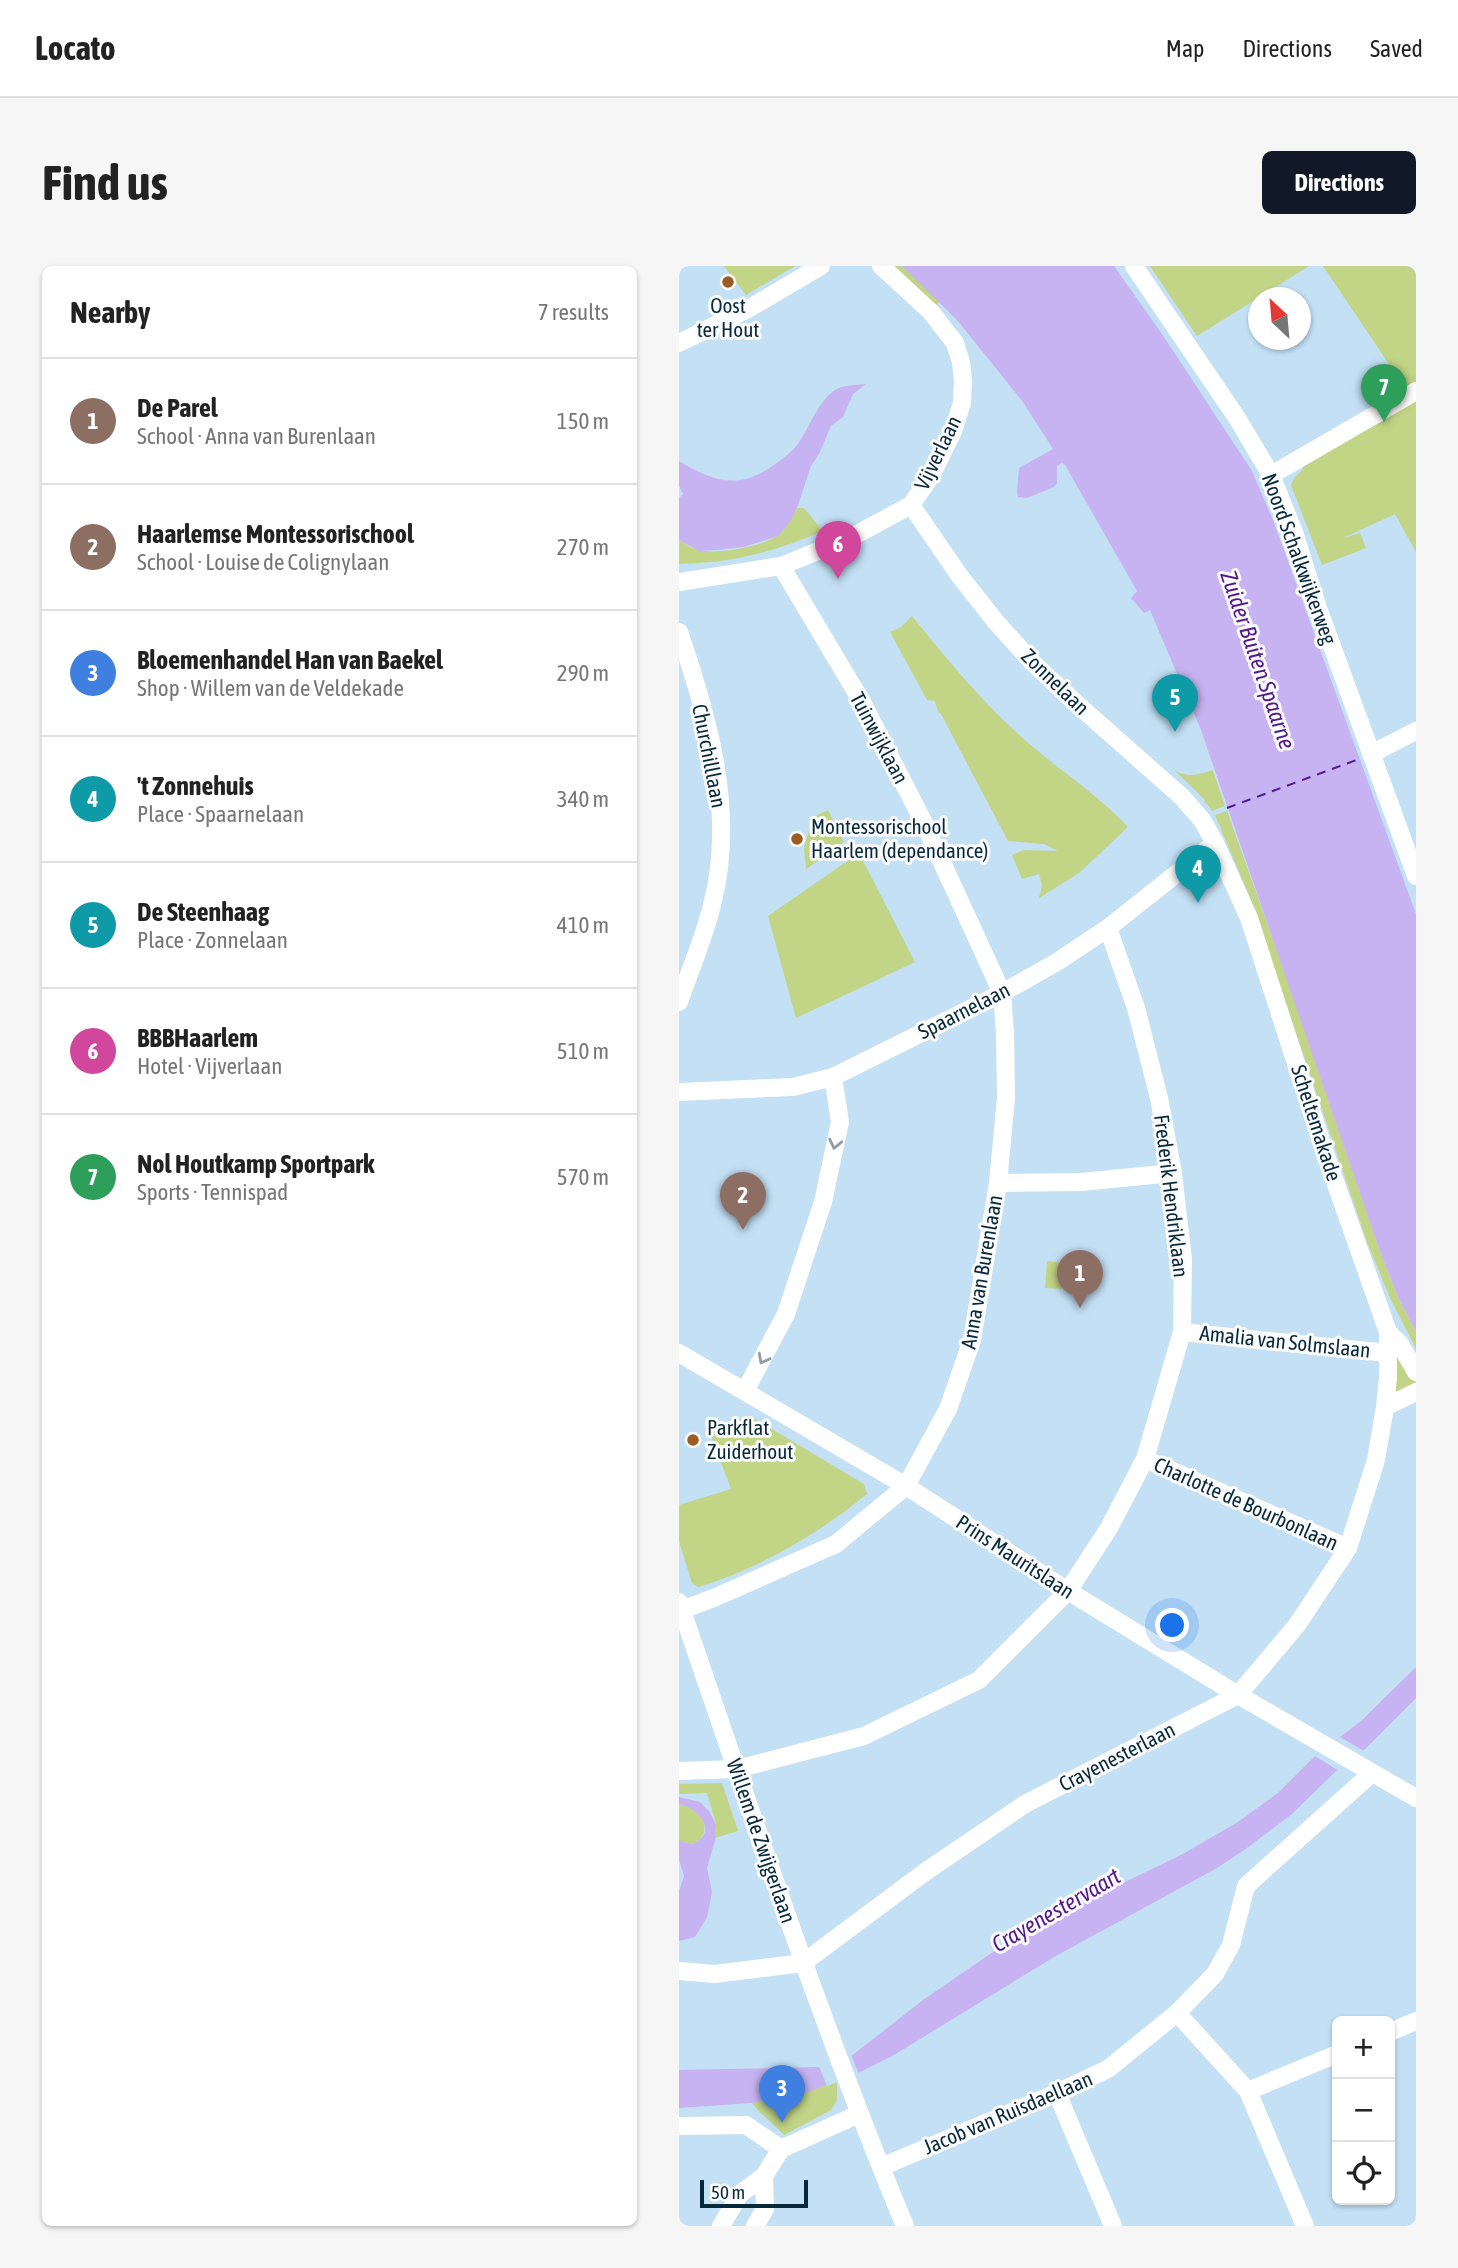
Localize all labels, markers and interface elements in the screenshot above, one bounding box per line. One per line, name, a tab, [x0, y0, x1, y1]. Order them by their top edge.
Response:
text: Locato	[35, 29, 116, 67]
text: Map	[1166, 35, 1204, 62]
text: Directions	[1242, 35, 1332, 62]
text: Saved	[1370, 35, 1423, 62]
button: Directions	[1262, 151, 1416, 214]
text: Find us	[42, 154, 168, 210]
marker: Oost ter Hout	[720, 274, 736, 290]
north arrow	[1248, 287, 1311, 350]
place label: Oost ter Hout	[697, 293, 759, 341]
text: Nearby	[70, 295, 150, 329]
text: 7 results	[538, 299, 609, 325]
pin: 7	[1361, 364, 1407, 422]
text: De Parel	[137, 393, 218, 423]
text: 1	[88, 408, 98, 434]
text: 150 m	[557, 408, 609, 434]
street label: Vijverlaan	[909, 412, 965, 494]
text: School · Anna van Burenlaan	[137, 423, 376, 449]
street label: Noord Schalkwijkerweg	[1258, 470, 1342, 647]
text: Haarlemse Montessorischool	[137, 519, 414, 549]
pin: 6	[815, 521, 861, 579]
text: 2	[88, 534, 98, 560]
text: 270 m	[557, 534, 609, 560]
text: School · Louise de Colignylaan	[137, 549, 389, 575]
water label: Zuider Buiten Spaarne	[1215, 567, 1301, 753]
street label: Zonnelaan	[1017, 643, 1094, 719]
text: Bloemenhandel Han van Baekel	[137, 645, 443, 675]
text: 3	[88, 660, 98, 686]
text: 290 m	[557, 660, 609, 686]
pin: 5	[1152, 674, 1198, 732]
text: Shop · Willem van de Veldekade	[137, 675, 404, 701]
street label: Tuinwijklaan	[846, 688, 914, 787]
street label: Churchilllaan	[688, 702, 732, 810]
text: 't Zonnehuis	[137, 771, 254, 801]
text: 4	[88, 786, 98, 812]
text: 340 m	[557, 786, 609, 812]
text: Place · Spaarnelaan	[137, 801, 304, 827]
place label: Montessorischool Haarlem (dependance)	[811, 814, 988, 862]
marker: Montessorischool Haarlem (dependance)	[789, 831, 805, 847]
pin: 4	[1175, 845, 1221, 903]
text: De Steenhaag	[137, 897, 269, 927]
text: 5	[88, 912, 98, 938]
text: 410 m	[557, 912, 609, 938]
text: Place · Zonnelaan	[137, 927, 288, 953]
street label: Spaarnelaan	[914, 977, 1013, 1043]
text: BBBHaarlem	[137, 1023, 258, 1053]
text: 6	[88, 1038, 98, 1064]
text: 510 m	[557, 1038, 609, 1064]
text: Hotel · Vijverlaan	[137, 1053, 282, 1079]
street label: Scheltemakade	[1287, 1062, 1347, 1184]
street label: Frederik Hendriklaan	[1150, 1113, 1194, 1279]
one-way arrow	[828, 1138, 843, 1150]
text: Nol Houtkamp Sportpark	[137, 1149, 374, 1179]
text: 7	[88, 1164, 98, 1190]
text: 570 m	[557, 1164, 609, 1190]
pin: 2	[720, 1172, 766, 1230]
text: Sports · Tennispad	[137, 1179, 288, 1205]
street label: Anna van Burenlaan	[956, 1193, 1006, 1351]
pin: 1	[1057, 1250, 1103, 1308]
street label: Amalia van Solmslaan	[1199, 1320, 1372, 1362]
one-way arrow	[757, 1351, 771, 1364]
place label: Parkflat Zuiderhout	[707, 1415, 793, 1463]
marker: Parkflat Zuiderhout	[685, 1432, 701, 1448]
street label: Charlotte de Bourbonlaan	[1151, 1452, 1342, 1555]
street label: Prins Mauritslaan	[952, 1509, 1079, 1603]
your location	[1155, 1608, 1189, 1642]
street label: Crayenesterlaan	[1055, 1717, 1179, 1796]
street label: Willem de Zwijgerlaan	[723, 1755, 801, 1926]
water label: Crayenestervaart	[987, 1863, 1125, 1957]
map controls	[1332, 2016, 1395, 2205]
button: +	[1332, 2016, 1395, 2079]
pin: 3	[759, 2065, 805, 2123]
street label: Jacob van Ruisdaellaan	[920, 2066, 1096, 2159]
button: −	[1332, 2079, 1395, 2142]
button: locate	[1332, 2142, 1395, 2205]
scale bar	[700, 2177, 809, 2209]
text: 50 m	[711, 2181, 745, 2203]

